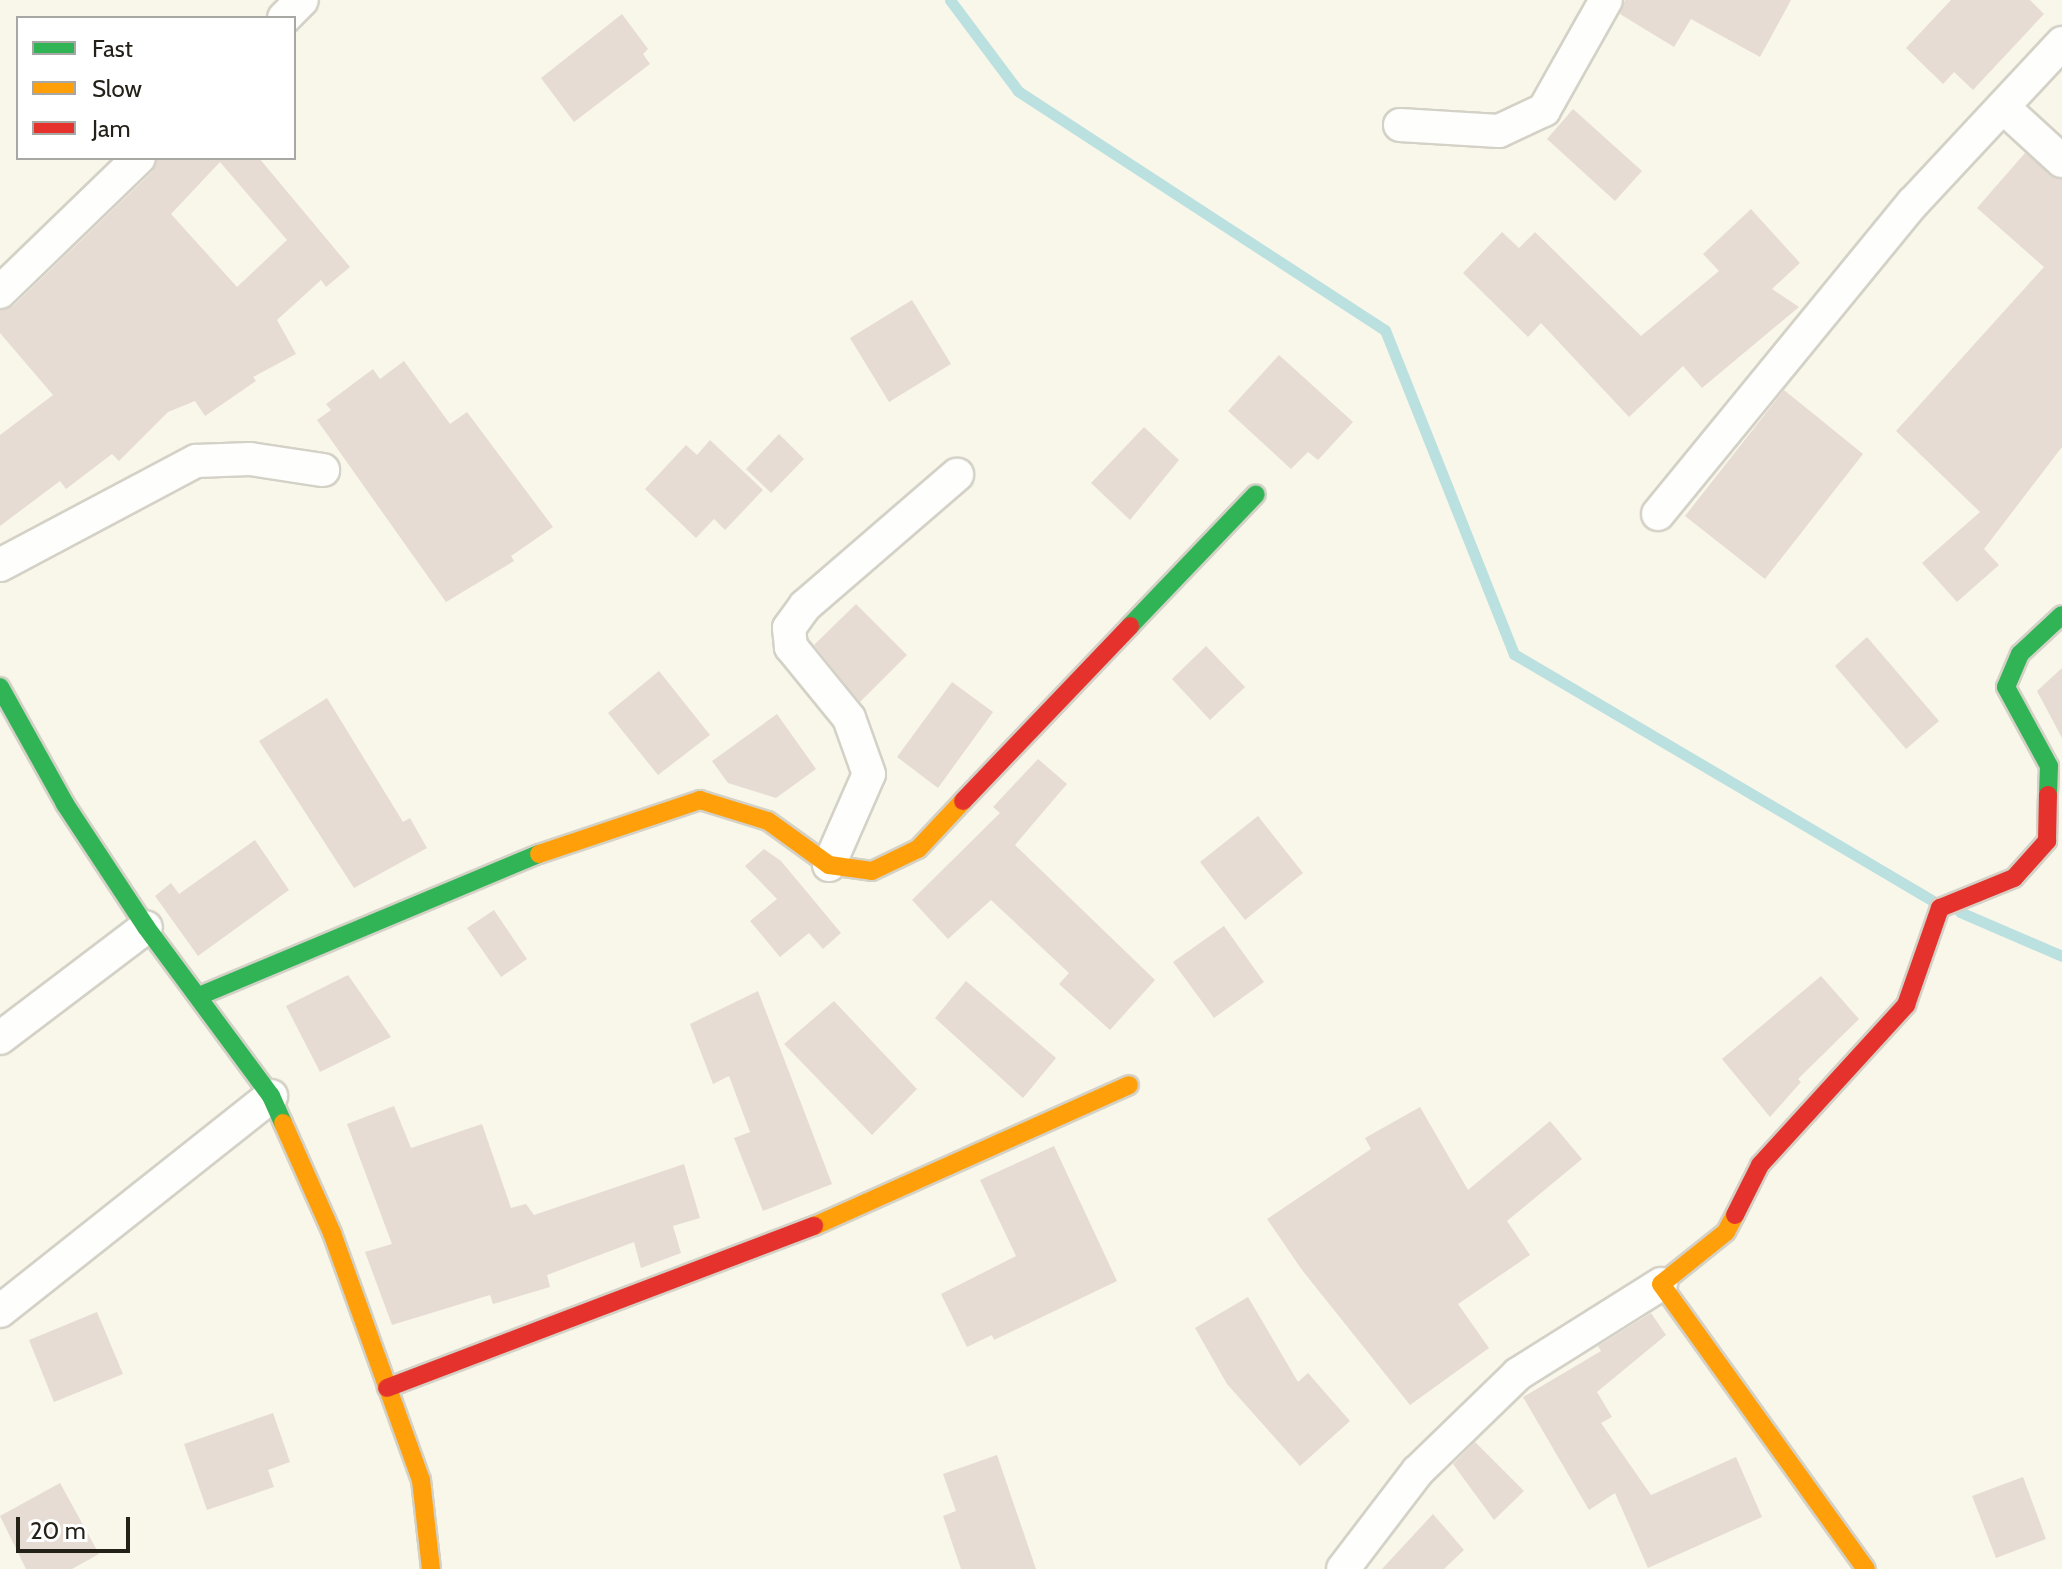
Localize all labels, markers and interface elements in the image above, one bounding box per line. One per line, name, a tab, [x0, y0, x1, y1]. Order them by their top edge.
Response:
legend	[16, 16, 296, 160]
text: Fast	[92, 34, 133, 63]
text: Slow	[92, 74, 142, 103]
text: Jam	[92, 114, 130, 143]
scale bar	[20, 1501, 134, 1551]
text: 20 m	[30, 1516, 86, 1545]

